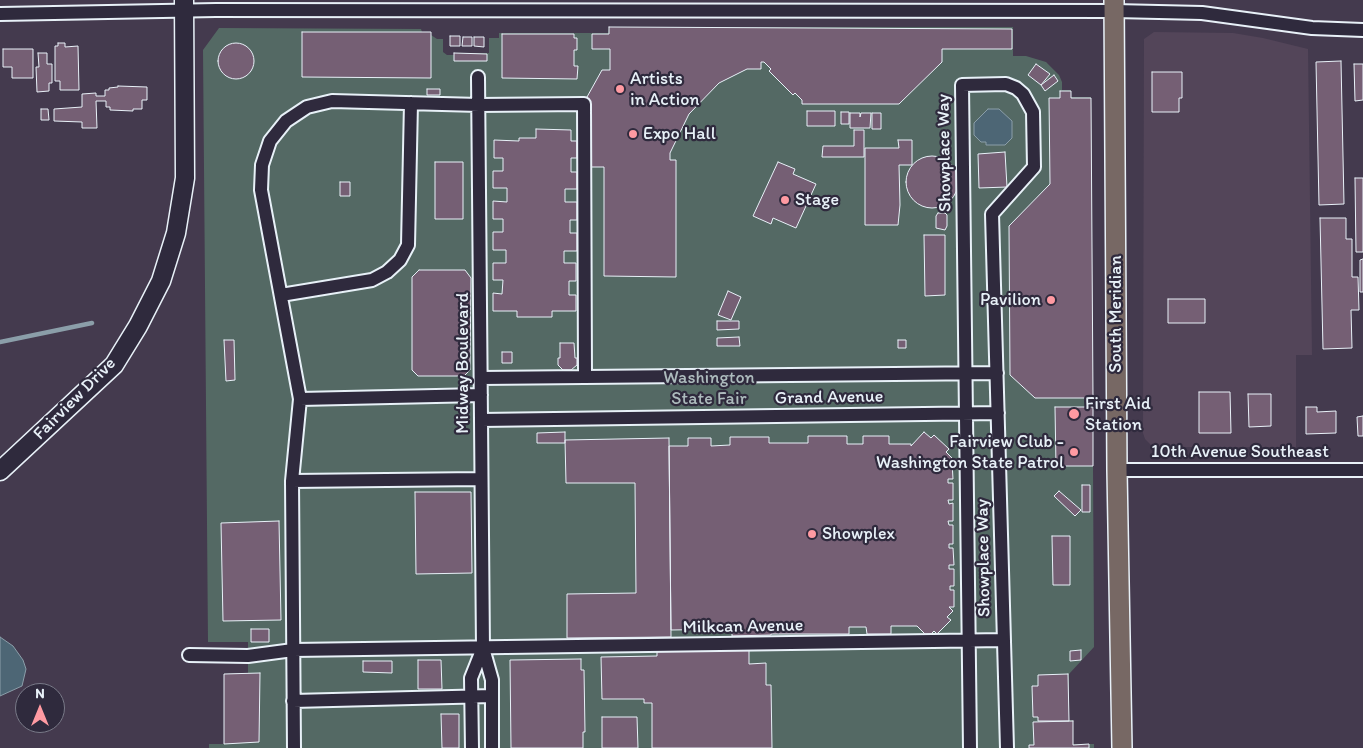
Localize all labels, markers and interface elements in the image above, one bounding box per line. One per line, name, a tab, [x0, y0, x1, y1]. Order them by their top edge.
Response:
place label: Artists in Action	[630, 68, 699, 110]
marker: Artists in Action	[614, 83, 626, 95]
street label: Showplace Way	[933, 94, 957, 212]
place label: Expo Hall	[643, 123, 716, 145]
marker: Expo Hall	[627, 128, 639, 140]
place label: Stage	[795, 189, 839, 211]
marker: Stage	[779, 194, 791, 206]
street label: South Meridian	[1105, 255, 1127, 373]
place label: Pavilion	[980, 289, 1041, 311]
street label: Midway Boulevard	[452, 292, 474, 434]
marker: Pavilion	[1045, 294, 1057, 306]
street label: Fairview Drive	[29, 353, 121, 445]
park label: Washington State Fair	[663, 367, 755, 409]
street label: Grand Avenue	[774, 386, 884, 410]
place label: First Aid Station	[1085, 393, 1151, 436]
marker: First Aid Station	[1067, 407, 1081, 421]
place label: Fairview Club - Washington State Patrol	[876, 431, 1064, 474]
street label: 10th Avenue Southeast	[1151, 441, 1329, 463]
marker: Fairview Club - Washington State Patrol	[1068, 446, 1080, 458]
street label: Showplace Way	[972, 499, 996, 617]
place label: Showplex	[822, 523, 895, 545]
marker: Showplex	[806, 528, 818, 540]
street label: Milkcan Avenue	[682, 615, 804, 639]
north arrow	[15, 683, 65, 733]
text: N	[35, 685, 45, 702]

